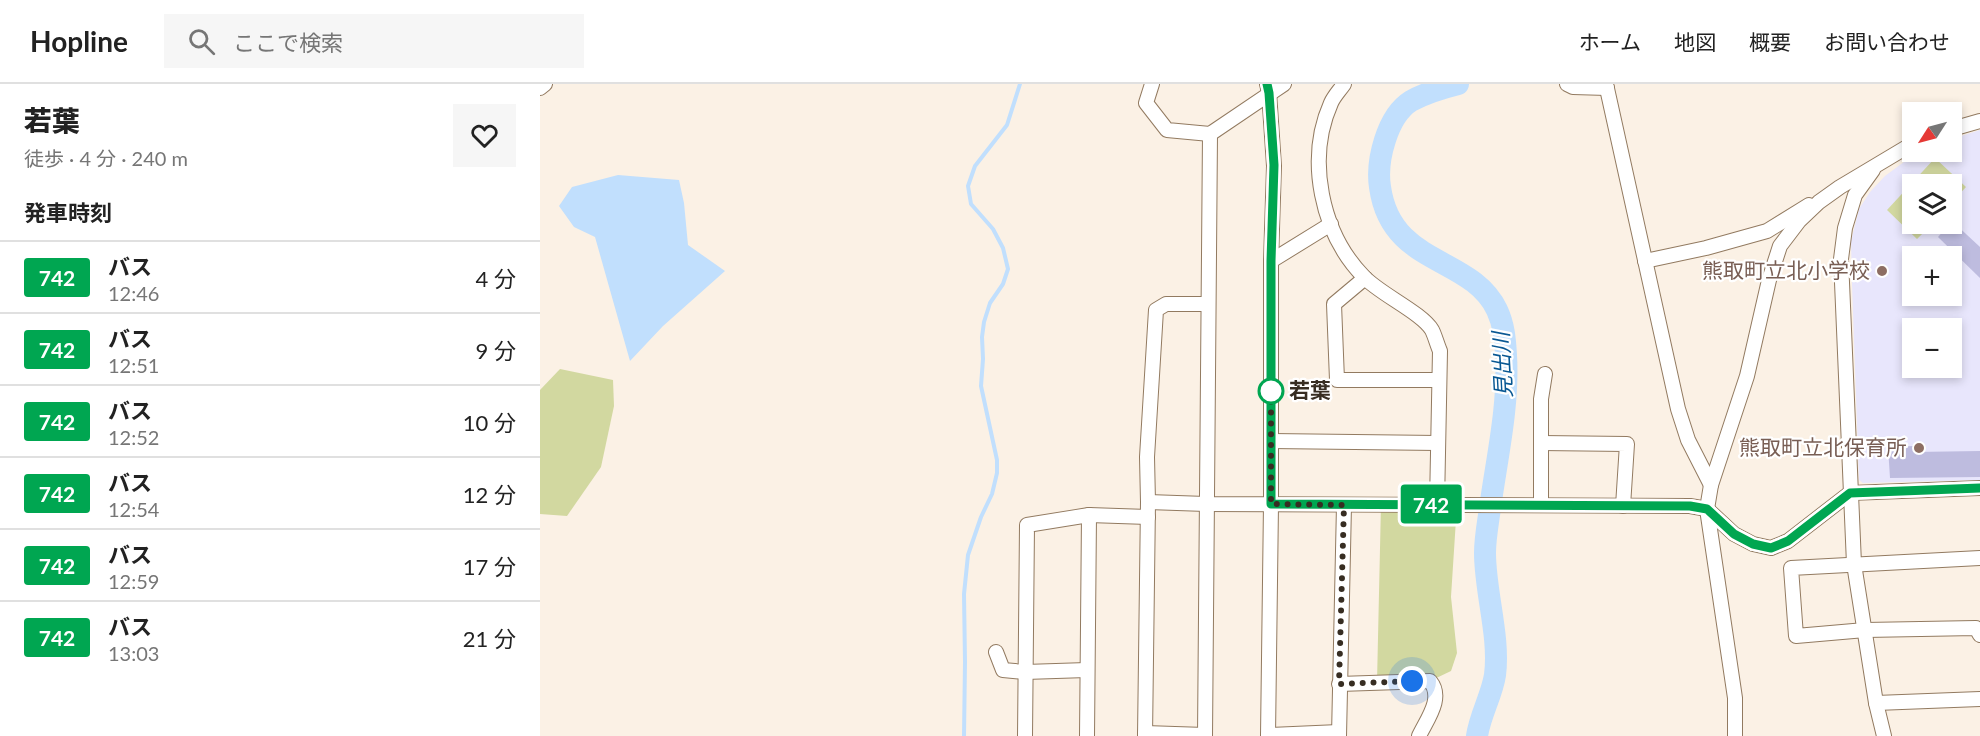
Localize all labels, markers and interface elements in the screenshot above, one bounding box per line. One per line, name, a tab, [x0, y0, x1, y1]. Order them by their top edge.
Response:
search box	[164, 14, 584, 68]
text: Hopline	[30, 24, 128, 58]
icon: search	[185, 25, 218, 58]
text: ここで検索	[233, 29, 343, 56]
text: ホーム	[1579, 29, 1641, 54]
text: 地図	[1674, 29, 1716, 54]
text: 概要	[1749, 29, 1791, 54]
text: お問い合わせ	[1824, 29, 1950, 54]
north arrow	[1902, 102, 1962, 162]
map controls	[1902, 102, 1962, 378]
text: 若葉	[24, 103, 80, 137]
button: heart	[453, 104, 516, 167]
text: 徒歩 · 4 分 · 240 m	[24, 146, 188, 170]
button: layers	[1902, 174, 1962, 234]
text: 発車時刻	[24, 199, 112, 226]
button: +	[1902, 246, 1962, 306]
text: バス	[108, 253, 152, 280]
place label: 熊取町立北小学校	[1702, 257, 1870, 282]
marker: 熊取町立北小学校	[1875, 264, 1889, 278]
text: 742	[39, 265, 75, 290]
text: 4 分	[476, 265, 516, 292]
text: 12:46	[108, 281, 159, 305]
button: −	[1902, 318, 1962, 378]
text: バス	[108, 325, 152, 352]
water label: 見出川	[1486, 329, 1517, 399]
text: 742	[39, 337, 75, 362]
text: 9 分	[476, 337, 516, 364]
text: 12:51	[108, 353, 159, 377]
place label: 若葉	[1289, 377, 1331, 402]
marker: 若葉	[1258, 378, 1284, 404]
text: バス	[108, 397, 152, 424]
text: 742	[39, 409, 75, 434]
text: 10 分	[463, 409, 516, 436]
text: 12:52	[108, 425, 159, 449]
place label: 熊取町立北保育所	[1739, 434, 1907, 459]
marker: 熊取町立北保育所	[1912, 441, 1926, 455]
text: バス	[108, 469, 152, 496]
text: 742	[39, 481, 75, 506]
text: 12 分	[463, 481, 516, 508]
line badge: 742	[1396, 484, 1466, 524]
text: 742	[1413, 492, 1449, 517]
text: 12:54	[108, 497, 159, 521]
text: バス	[108, 541, 152, 568]
text: 742	[39, 553, 75, 578]
text: 17 分	[463, 553, 516, 580]
text: 12:59	[108, 569, 159, 593]
text: バス	[108, 613, 152, 640]
text: 742	[39, 625, 75, 650]
text: 21 分	[463, 625, 516, 652]
text: 13:03	[108, 641, 159, 665]
your location	[1397, 666, 1427, 696]

